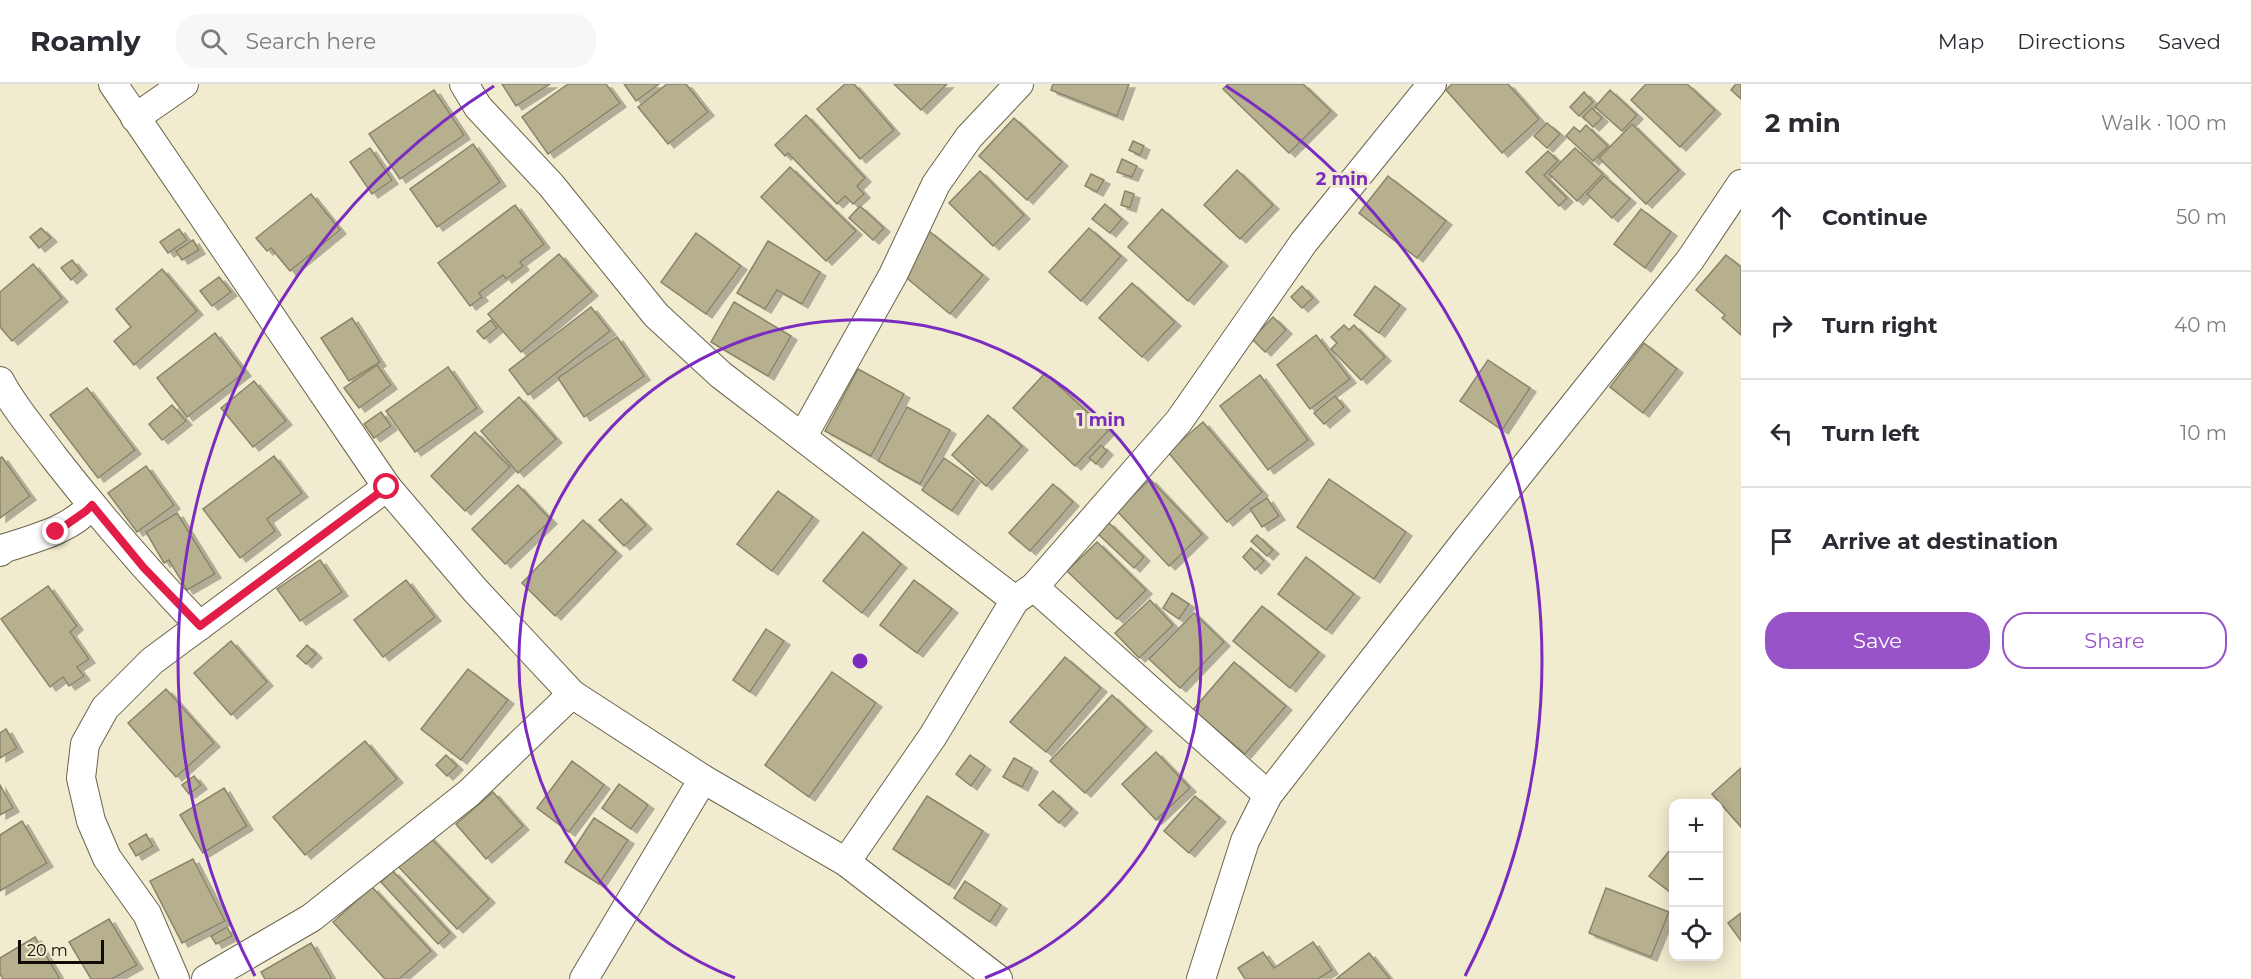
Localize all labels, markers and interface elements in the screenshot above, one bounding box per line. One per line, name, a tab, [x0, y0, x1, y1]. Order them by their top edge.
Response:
search box	[176, 14, 596, 68]
text: Roamly	[30, 24, 140, 58]
icon: search	[197, 25, 230, 58]
text: Search here	[245, 28, 376, 55]
text: Map	[1938, 29, 1984, 54]
text: Directions	[2017, 29, 2125, 54]
text: Saved	[2158, 29, 2221, 54]
text: 2 min	[1765, 107, 1841, 139]
text: Walk · 100 m	[2101, 111, 2227, 135]
text: 2 min	[1316, 168, 1368, 190]
icon: ahead	[1765, 201, 1798, 234]
text: Continue	[1822, 204, 1928, 231]
text: 50 m	[2176, 205, 2227, 229]
icon: right	[1765, 309, 1798, 342]
text: Turn right	[1822, 312, 1937, 339]
text: 40 m	[2174, 313, 2227, 337]
text: 1 min	[1077, 409, 1125, 431]
icon: left	[1765, 417, 1798, 450]
text: Turn left	[1822, 420, 1920, 447]
text: 10 m	[2180, 421, 2227, 445]
route start	[373, 473, 399, 499]
route end	[42, 518, 68, 544]
icon: arrive	[1765, 525, 1798, 558]
text: Arrive at destination	[1822, 528, 2058, 555]
button: Save	[1765, 612, 1990, 669]
button: Share	[2002, 612, 2227, 669]
centre of rings	[850, 651, 870, 671]
map controls	[1669, 799, 1723, 961]
button: +	[1669, 799, 1723, 853]
button: −	[1669, 853, 1723, 907]
button: locate	[1669, 907, 1723, 961]
scale bar	[18, 937, 104, 964]
text: 20 m	[27, 941, 68, 960]

